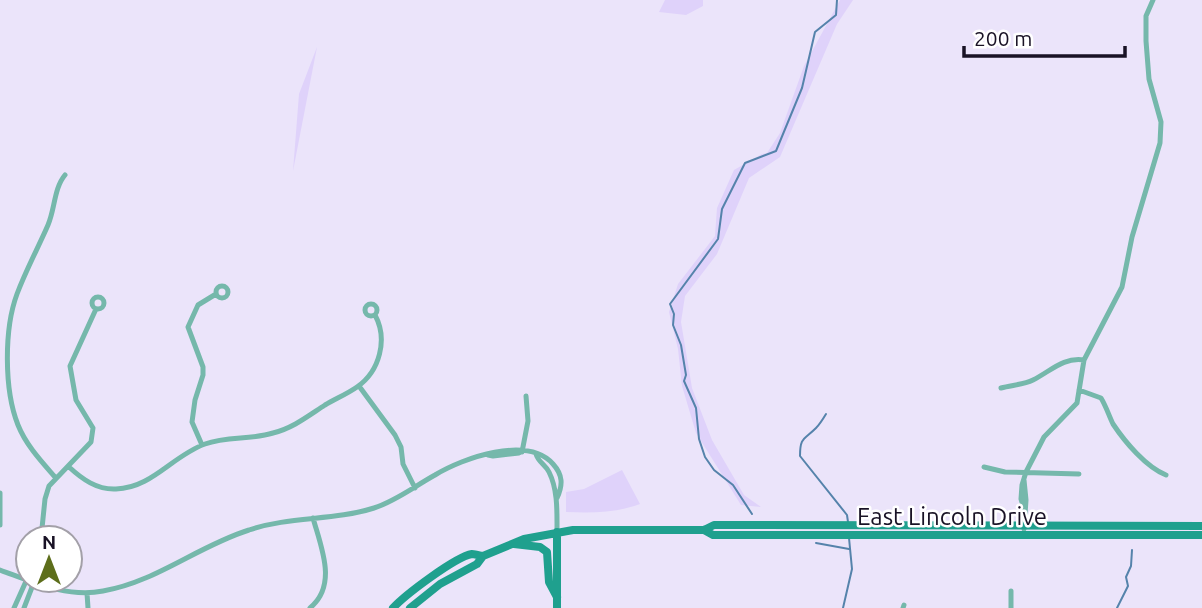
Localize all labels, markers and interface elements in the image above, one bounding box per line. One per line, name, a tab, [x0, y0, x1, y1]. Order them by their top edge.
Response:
scale bar	[964, 14, 1125, 58]
text: 200 m	[974, 26, 1032, 50]
street label: East Lincoln Drive	[857, 503, 1047, 530]
north arrow	[14, 524, 84, 594]
text: N	[42, 531, 56, 553]

